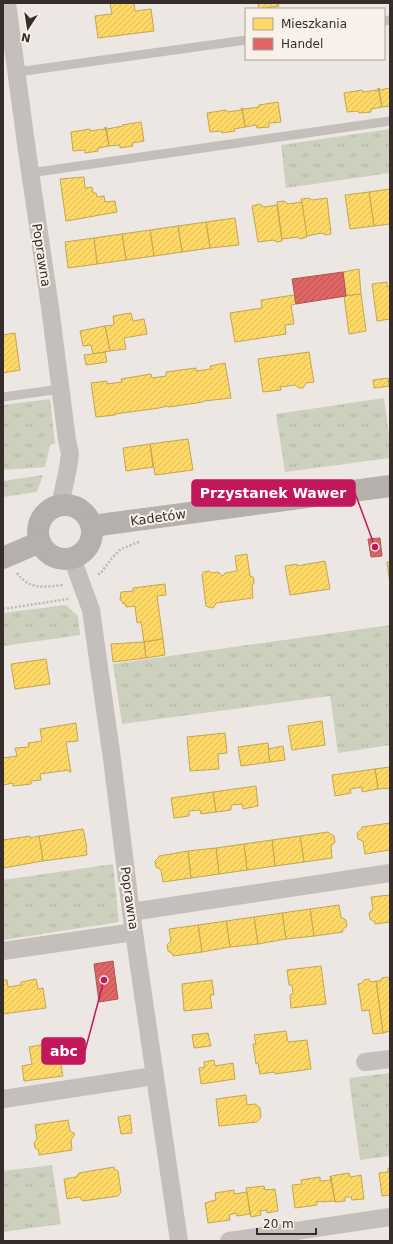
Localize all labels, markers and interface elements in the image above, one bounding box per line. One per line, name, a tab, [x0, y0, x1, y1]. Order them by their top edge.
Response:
north arrow	[8, 8, 48, 48]
legend	[245, 8, 385, 60]
text: Mieszkania	[281, 17, 347, 31]
text: N	[20, 30, 32, 45]
text: Handel	[281, 37, 323, 51]
street label: Poprawna	[29, 222, 54, 288]
callout: Przystanek Wawer	[192, 480, 355, 506]
text: Przystanek Wawer	[200, 485, 346, 501]
street label: Kadetów	[129, 506, 187, 529]
street label: Poprawna	[118, 865, 141, 931]
callout: abc	[42, 1038, 85, 1064]
text: abc	[50, 1043, 78, 1059]
scale bar	[257, 1210, 316, 1236]
text: 20 m	[263, 1217, 294, 1231]

